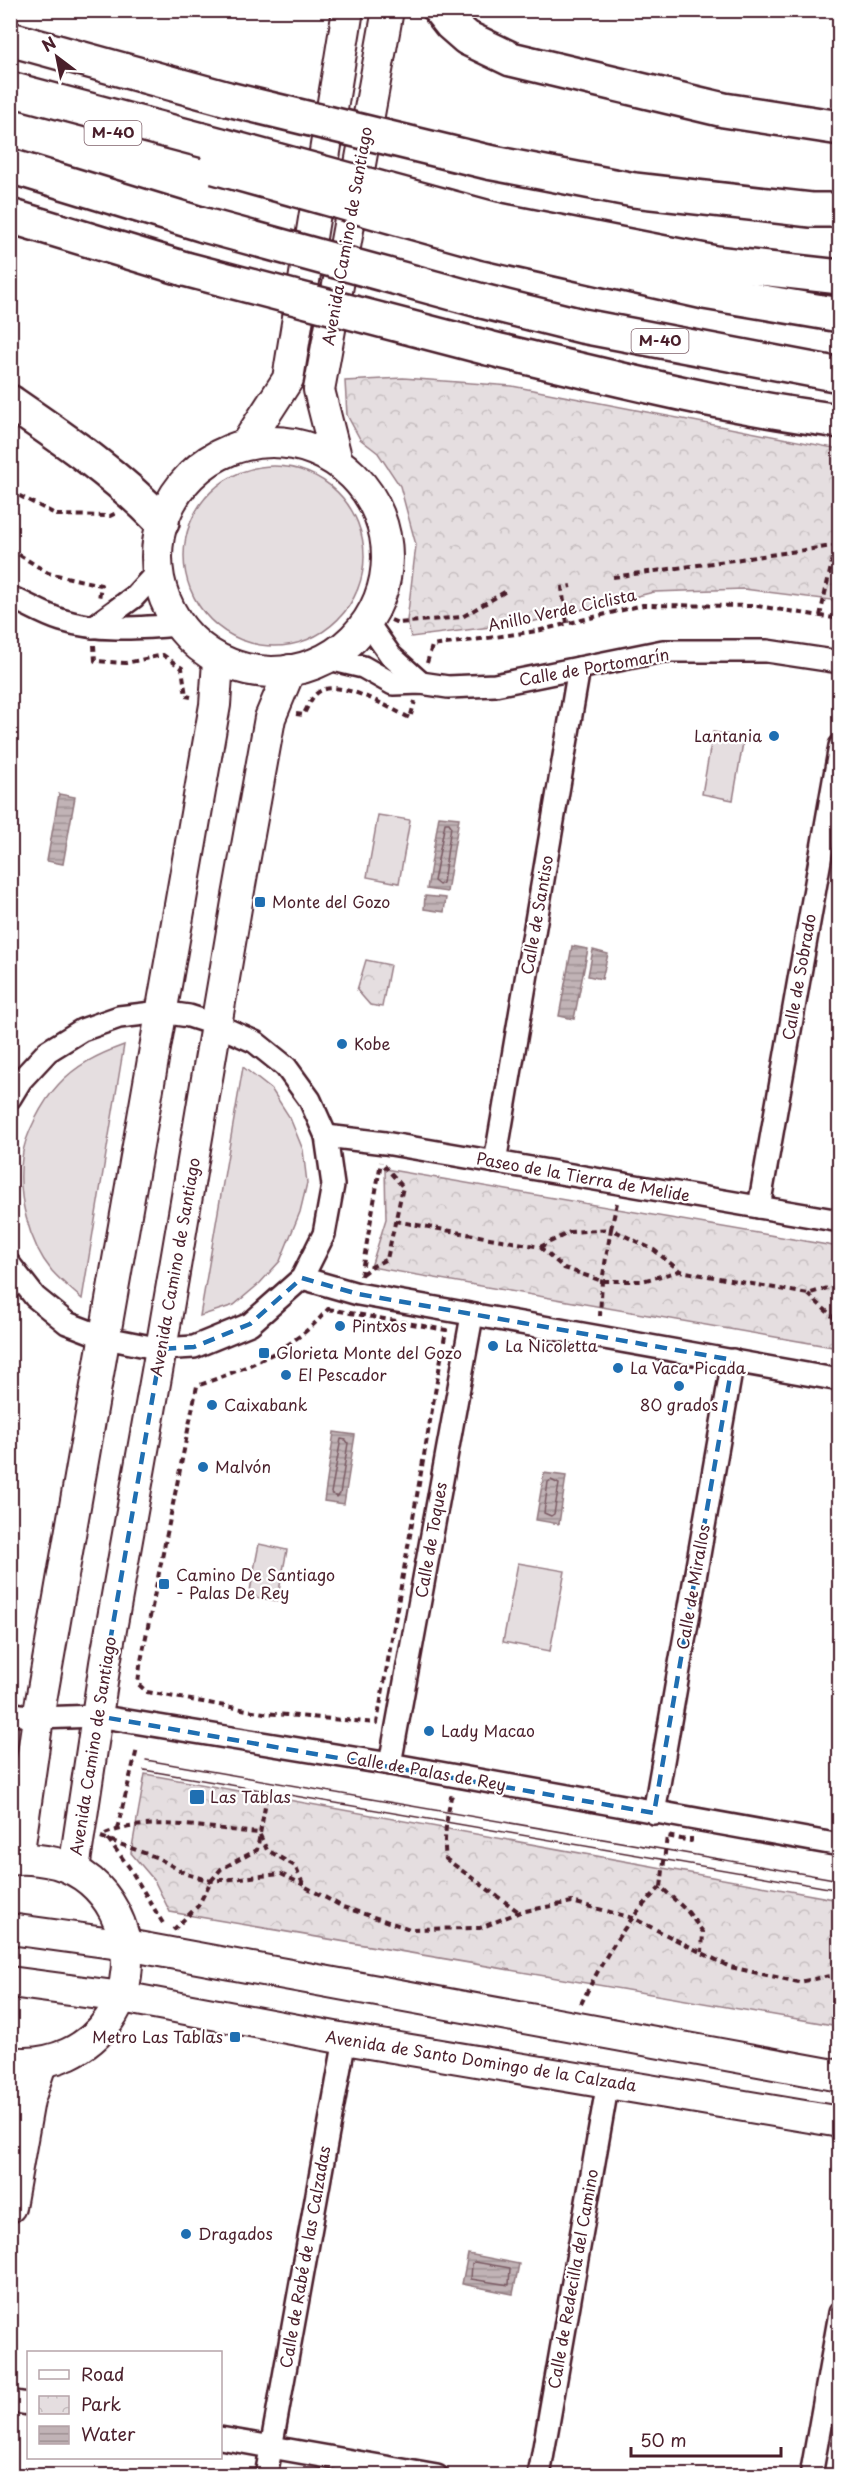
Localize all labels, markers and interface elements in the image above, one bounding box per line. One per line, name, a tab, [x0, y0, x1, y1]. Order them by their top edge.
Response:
north arrow	[27, 27, 87, 87]
text: N	[37, 30, 60, 57]
road number: M-40	[84, 121, 142, 145]
street label: Avenida Camino de Santiago	[315, 125, 377, 347]
road number: M-40	[632, 329, 688, 353]
street label: Anillo Verde Ciclista	[485, 582, 638, 636]
street label: Calle de Portomarín	[517, 641, 671, 691]
place label: Lantania	[694, 723, 762, 747]
marker: Lantania	[767, 729, 781, 743]
street label: Calle de Santiso	[514, 853, 558, 976]
place label: Monte del Gozo	[272, 889, 390, 913]
marker: Monte del Gozo	[253, 895, 267, 909]
street label: Calle de Sobrado	[775, 912, 821, 1042]
place label: Kobe	[354, 1031, 391, 1055]
marker: Kobe	[335, 1037, 349, 1051]
street label: Paseo de la Tierra de Melide	[474, 1145, 692, 1207]
street label: Avenida Camino de Santiago	[143, 1156, 205, 1378]
place label: Pintxos	[352, 1313, 407, 1337]
marker: Pintxos	[333, 1319, 347, 1333]
place label: La Nicoletta	[505, 1333, 598, 1357]
marker: La Nicoletta	[486, 1339, 500, 1353]
place label: Glorieta Monte del Gozo	[276, 1340, 462, 1364]
marker: Glorieta Monte del Gozo	[257, 1346, 271, 1360]
place label: La Vaca Picada	[630, 1355, 746, 1379]
marker: La Vaca Picada	[611, 1361, 625, 1375]
place label: El Pescador	[298, 1362, 387, 1386]
marker: El Pescador	[279, 1368, 293, 1382]
marker: 80 grados	[672, 1379, 686, 1393]
place label: Caixabank	[224, 1392, 308, 1416]
place label: 80 grados	[640, 1392, 718, 1416]
marker: Caixabank	[205, 1398, 219, 1412]
place label: Malvón	[215, 1454, 271, 1478]
marker: Malvón	[196, 1460, 210, 1474]
street label: Calle de Toques	[408, 1480, 452, 1600]
street label: Calle de Mirallos	[669, 1522, 715, 1651]
place label: Camino De Santiago - Palas De Rey	[176, 1562, 335, 1604]
marker: Camino De Santiago - Palas De Rey	[157, 1577, 171, 1591]
street label: Avenida Camino de Santiago	[63, 1635, 121, 1857]
place label: Lady Macao	[441, 1718, 535, 1742]
marker: Lady Macao	[422, 1724, 436, 1738]
street label: Calle de Palas de Rey	[344, 1744, 508, 1796]
place label: Las Tablas	[210, 1784, 291, 1808]
marker: Las Tablas	[188, 1788, 206, 1806]
place label: Metro Las Tablas	[92, 2024, 223, 2048]
street label: Avenida de Santo Domingo de la Calzada	[324, 2024, 638, 2096]
marker: Metro Las Tablas	[228, 2030, 242, 2044]
street label: Calle de Rabé de las Calzadas	[273, 2144, 335, 2370]
street label: Calle de Redecilla del Camino	[541, 2167, 603, 2391]
place label: Dragados	[198, 2221, 273, 2245]
marker: Dragados	[179, 2227, 193, 2241]
legend	[27, 2351, 222, 2459]
text: Road	[81, 2360, 125, 2387]
text: Park	[81, 2390, 121, 2417]
text: Water	[81, 2420, 136, 2447]
scale bar	[631, 2420, 781, 2458]
text: 50 m	[640, 2426, 687, 2453]

